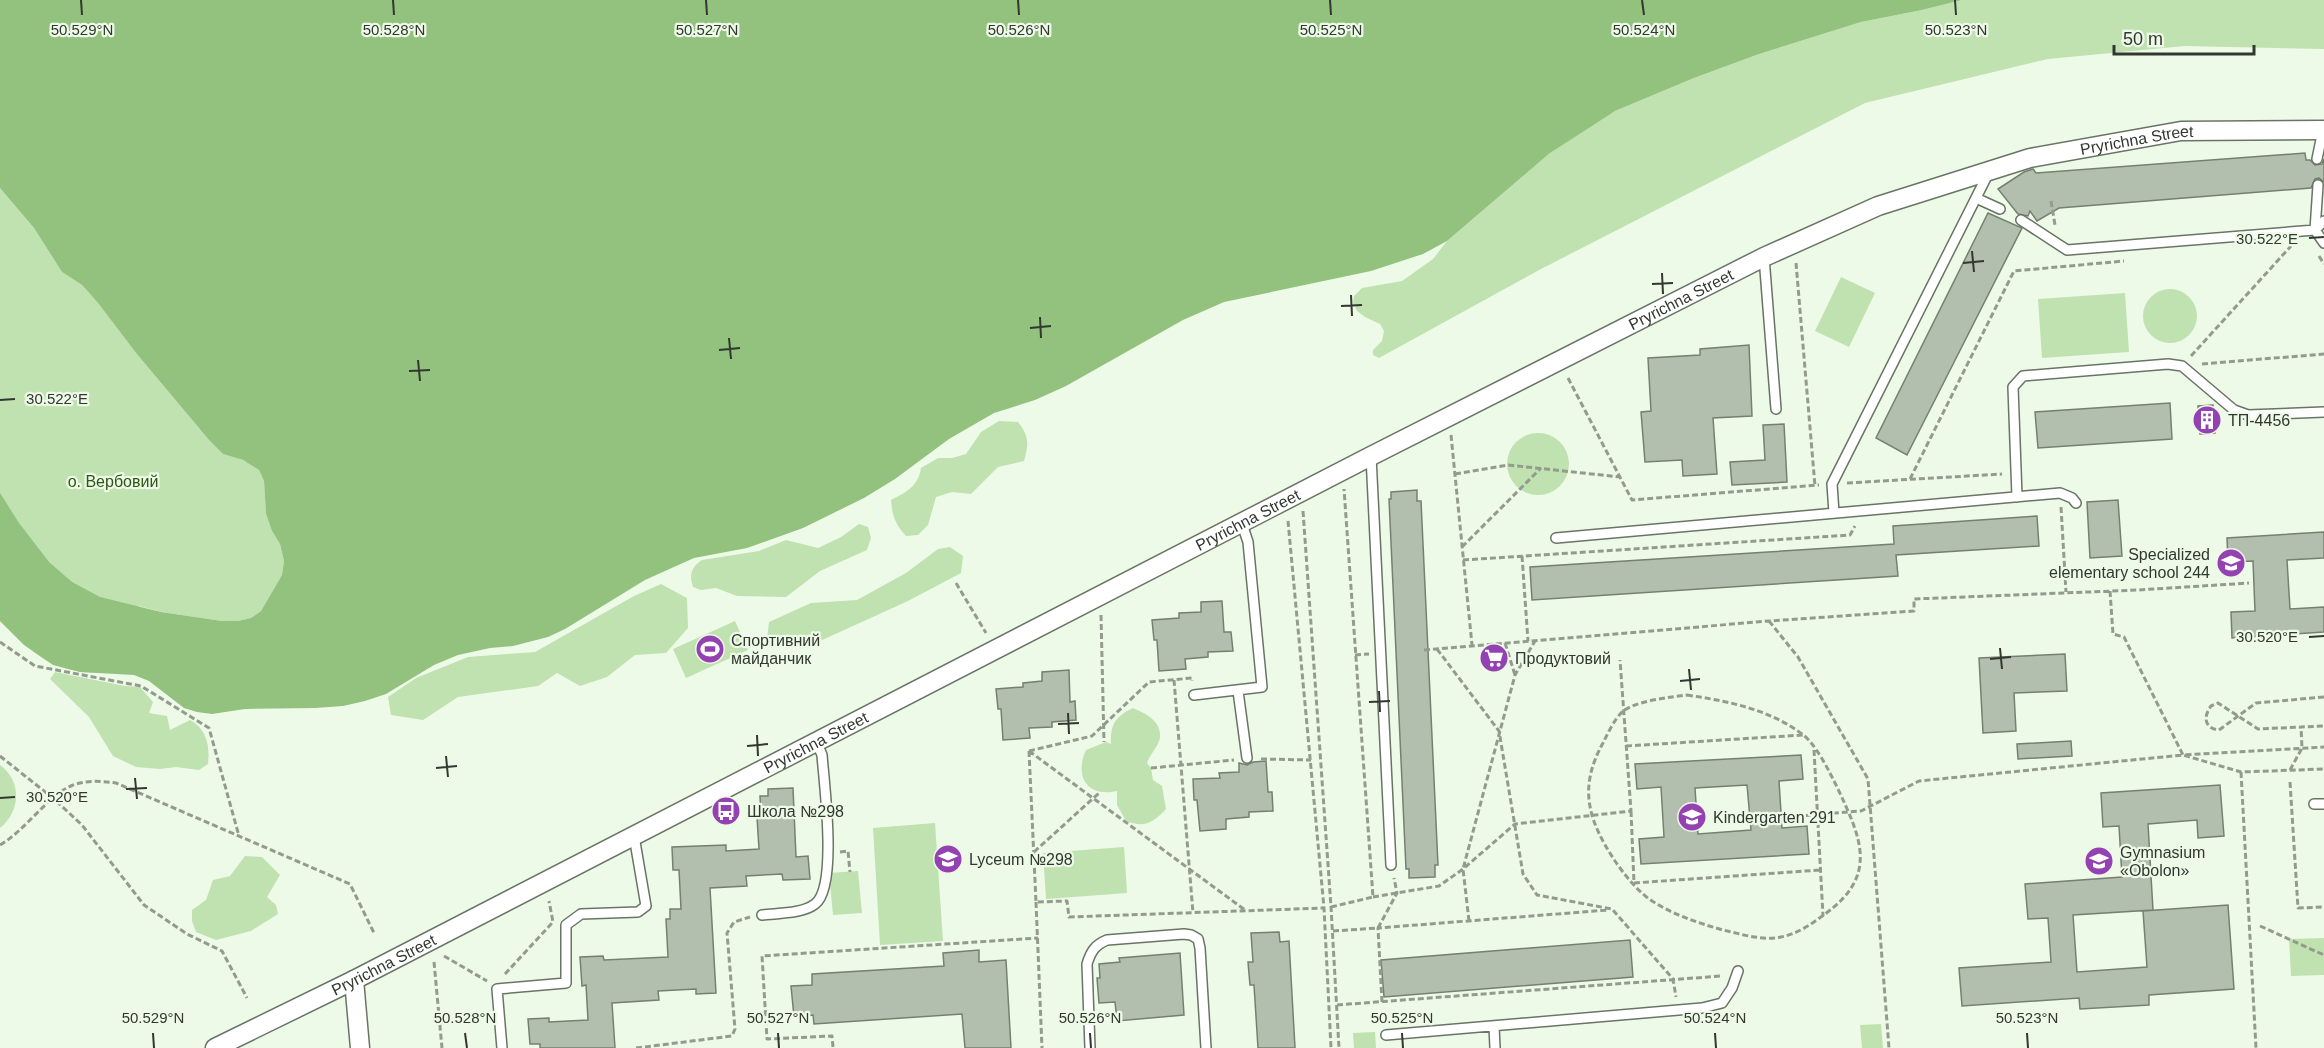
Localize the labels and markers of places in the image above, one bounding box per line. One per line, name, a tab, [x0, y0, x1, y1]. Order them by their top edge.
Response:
building icon: ТП-4456	[2191, 404, 2223, 436]
place label: ТП-4456	[2228, 412, 2290, 429]
place label: Specialized elementary school 244	[2049, 546, 2210, 581]
school or university icon: Specialized elementary school 244	[2215, 547, 2247, 579]
place label: Спортивний майданчик	[731, 632, 820, 667]
sports icon: Спортивний майданчик	[694, 633, 726, 665]
supermarket icon: Продуктовий	[1478, 642, 1510, 674]
place label: Продуктовий	[1515, 650, 1611, 667]
bus stop icon: Школа №298	[710, 795, 742, 827]
school or university icon: Kindergarten 291	[1676, 801, 1708, 833]
place label: Школа №298	[747, 803, 844, 820]
place label: Kindergarten 291	[1713, 809, 1836, 826]
school or university icon: Lyceum №298	[932, 843, 964, 875]
place label: Gymnasium «Obolon»	[2120, 844, 2205, 879]
school or university icon: Gymnasium «Obolon»	[2083, 845, 2115, 877]
place label: Lyceum №298	[969, 851, 1073, 868]

